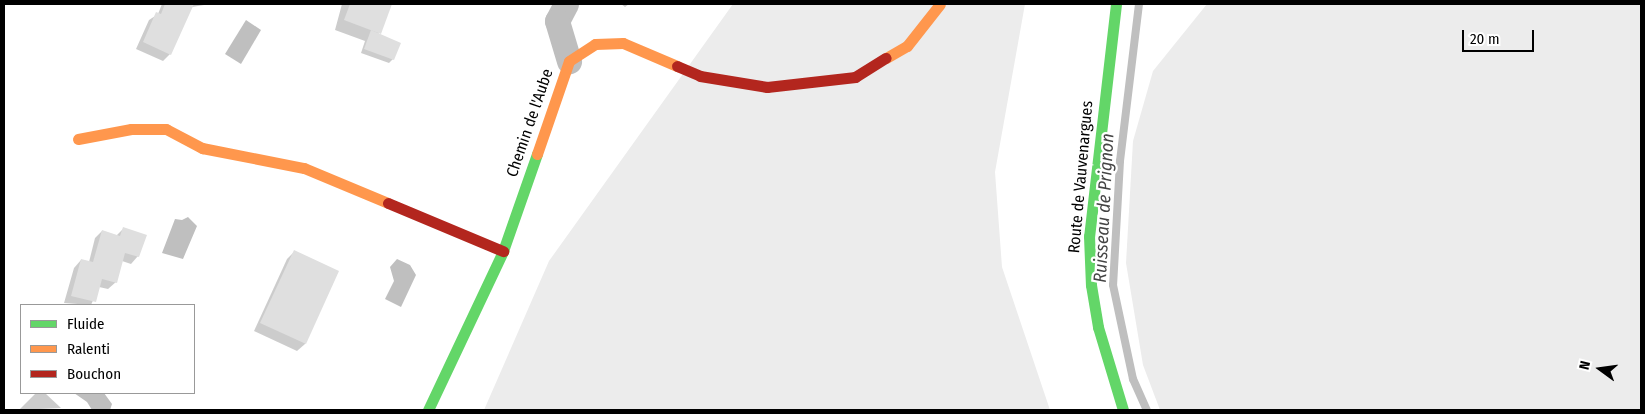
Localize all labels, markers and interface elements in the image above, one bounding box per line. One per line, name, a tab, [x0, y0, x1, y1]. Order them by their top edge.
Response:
scale bar	[1465, 20, 1538, 52]
text: 20 m	[1470, 30, 1500, 48]
street label: Chemin de l'Aube	[503, 66, 557, 180]
street label: Route de Vauvenargues	[1065, 100, 1097, 254]
water label: Ruisseau de Prignon	[1089, 133, 1119, 283]
legend	[20, 304, 195, 394]
text: Fluide	[67, 315, 104, 333]
text: Ralenti	[67, 340, 110, 358]
north arrow	[1575, 344, 1625, 394]
text: N	[1576, 359, 1594, 371]
text: Bouchon	[67, 365, 121, 383]

